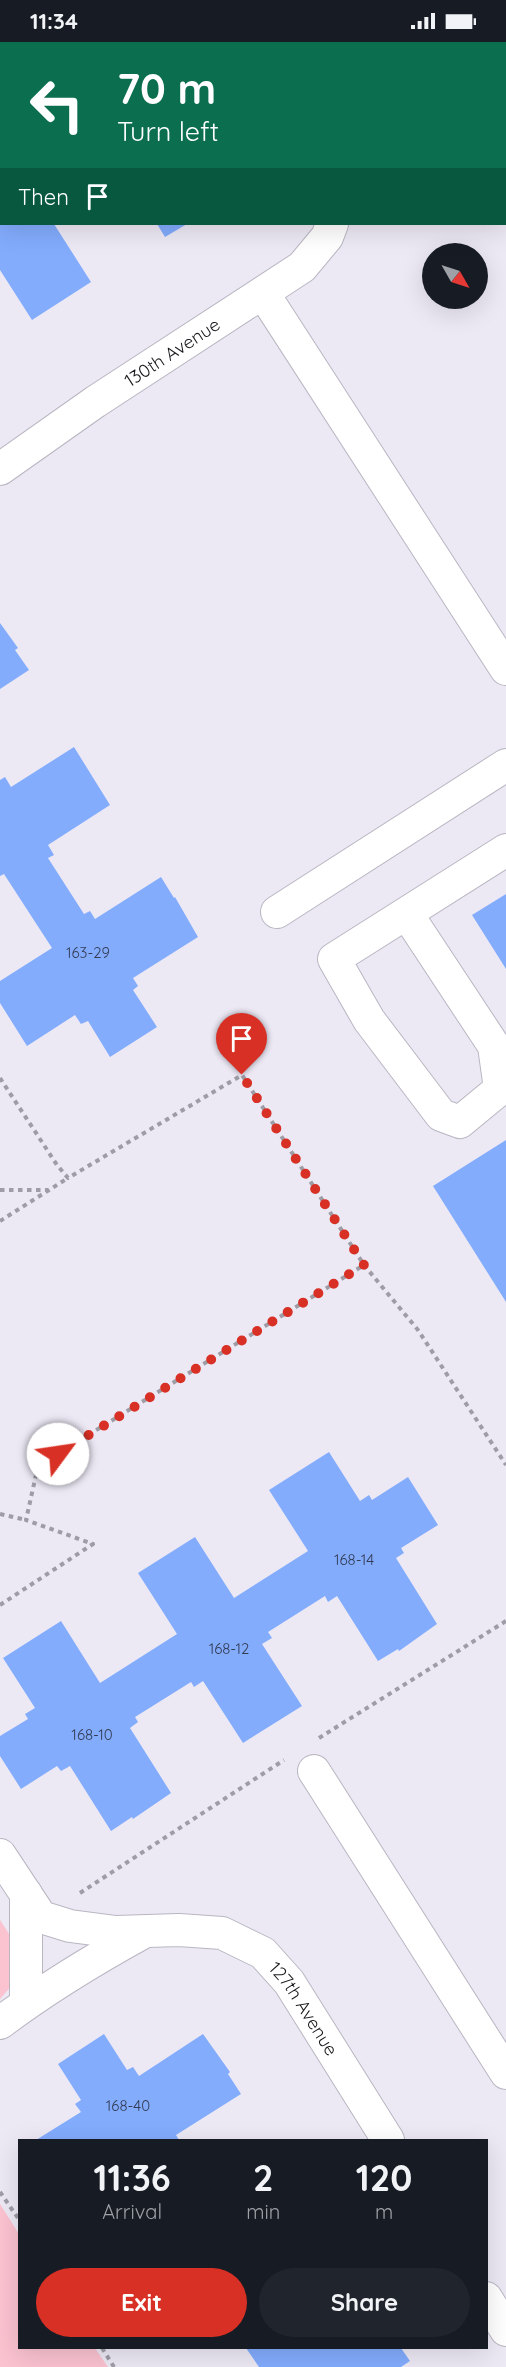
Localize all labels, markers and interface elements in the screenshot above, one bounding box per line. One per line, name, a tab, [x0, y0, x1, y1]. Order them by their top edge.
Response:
text: 11:34	[30, 7, 78, 35]
text: 70 m	[117, 62, 216, 115]
icon: left	[18, 66, 96, 144]
text: Turn left	[117, 114, 219, 148]
icon: arrive	[81, 180, 114, 213]
text: Then	[18, 183, 69, 211]
north arrow	[422, 243, 488, 309]
map controls	[422, 243, 488, 309]
street label: 130th Avenue	[120, 312, 224, 391]
house number: 163-29	[66, 943, 110, 962]
pin	[216, 1013, 267, 1075]
icon: arrive	[225, 1022, 258, 1055]
position arrow	[26, 1422, 90, 1486]
house number: 168-14	[334, 1550, 374, 1569]
house number: 168-12	[209, 1639, 249, 1658]
house number: 168-10	[71, 1725, 113, 1744]
street label: 127th Avenue	[264, 1956, 344, 2060]
house number: 168-40	[106, 2096, 150, 2115]
text: 11:36	[94, 2155, 171, 2200]
text: 2	[253, 2155, 273, 2200]
text: 120	[356, 2155, 412, 2200]
text: Arrival	[102, 2199, 162, 2224]
text: min	[246, 2199, 280, 2224]
text: m	[375, 2199, 393, 2224]
button: Exit	[36, 2268, 247, 2337]
button: Share	[259, 2268, 470, 2337]

